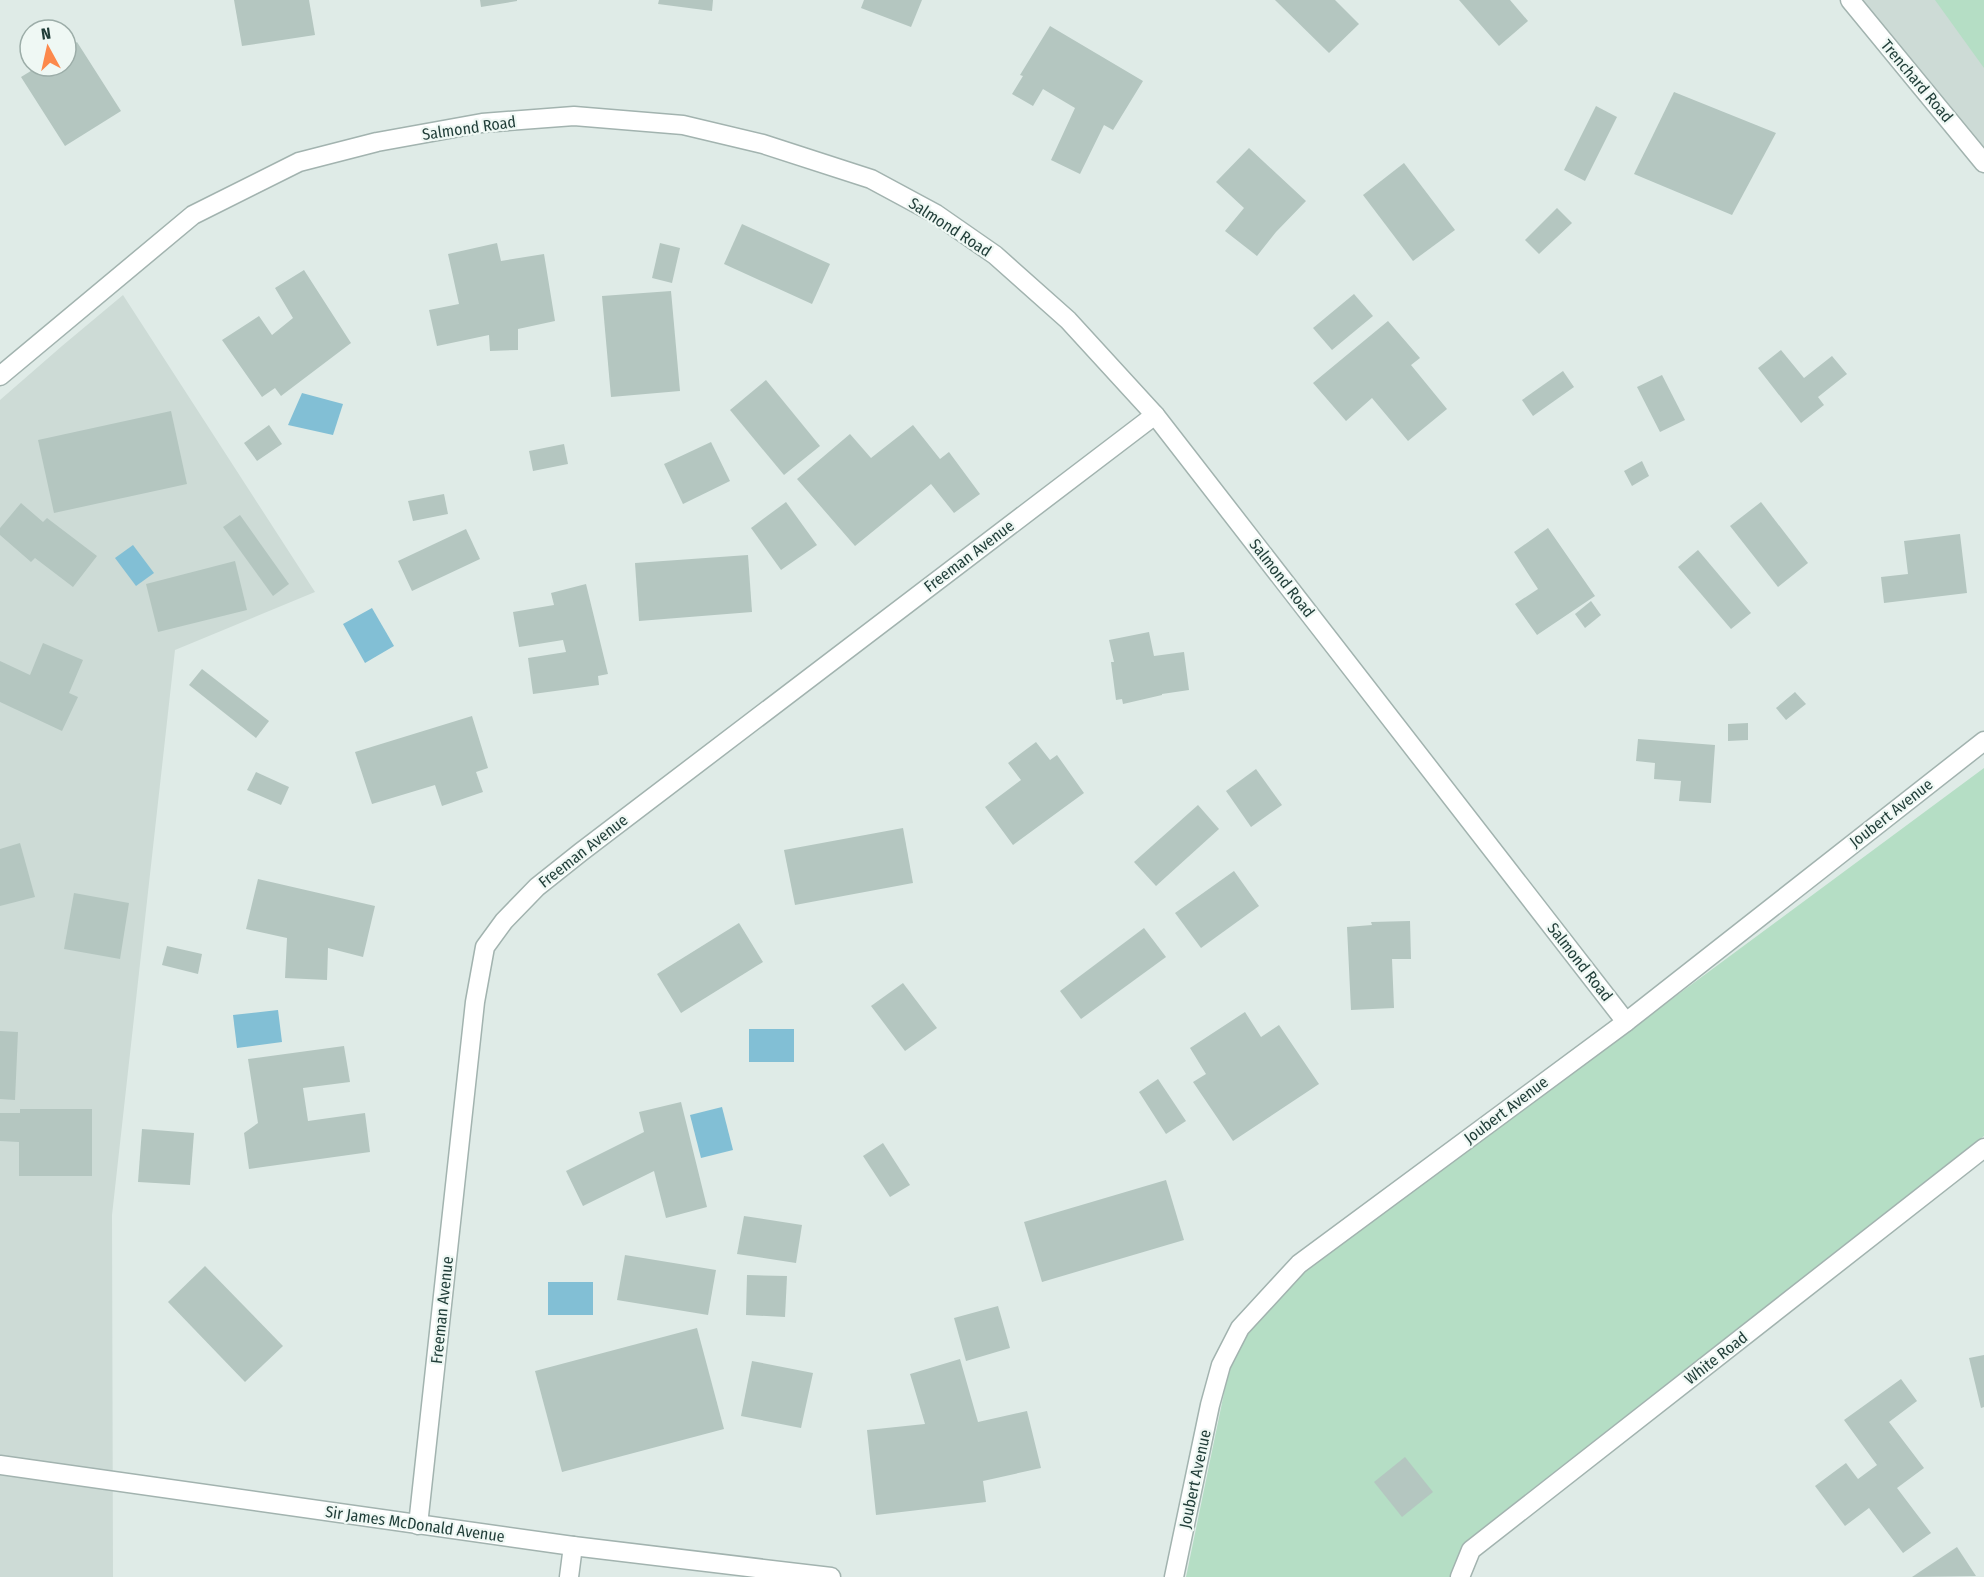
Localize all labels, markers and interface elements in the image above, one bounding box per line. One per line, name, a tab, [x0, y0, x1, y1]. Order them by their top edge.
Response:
north arrow	[18, 18, 78, 78]
text: N	[40, 24, 52, 44]
street label: Trenchard Road	[1877, 36, 1957, 126]
street label: Salmond Road	[421, 112, 517, 144]
street label: Salmond Road	[905, 193, 995, 261]
street label: Freeman Avenue	[920, 516, 1018, 596]
street label: Salmond Road	[1245, 535, 1319, 621]
street label: Joubert Avenue	[1846, 775, 1936, 851]
street label: Freeman Avenue	[535, 810, 631, 892]
street label: Salmond Road	[1543, 919, 1617, 1005]
street label: Joubert Avenue	[1460, 1072, 1552, 1148]
street label: Freeman Avenue	[427, 1255, 457, 1365]
street label: White Road	[1681, 1328, 1751, 1388]
street label: Joubert Avenue	[1175, 1428, 1215, 1530]
street label: Sir James McDonald Avenue	[324, 1502, 506, 1546]

